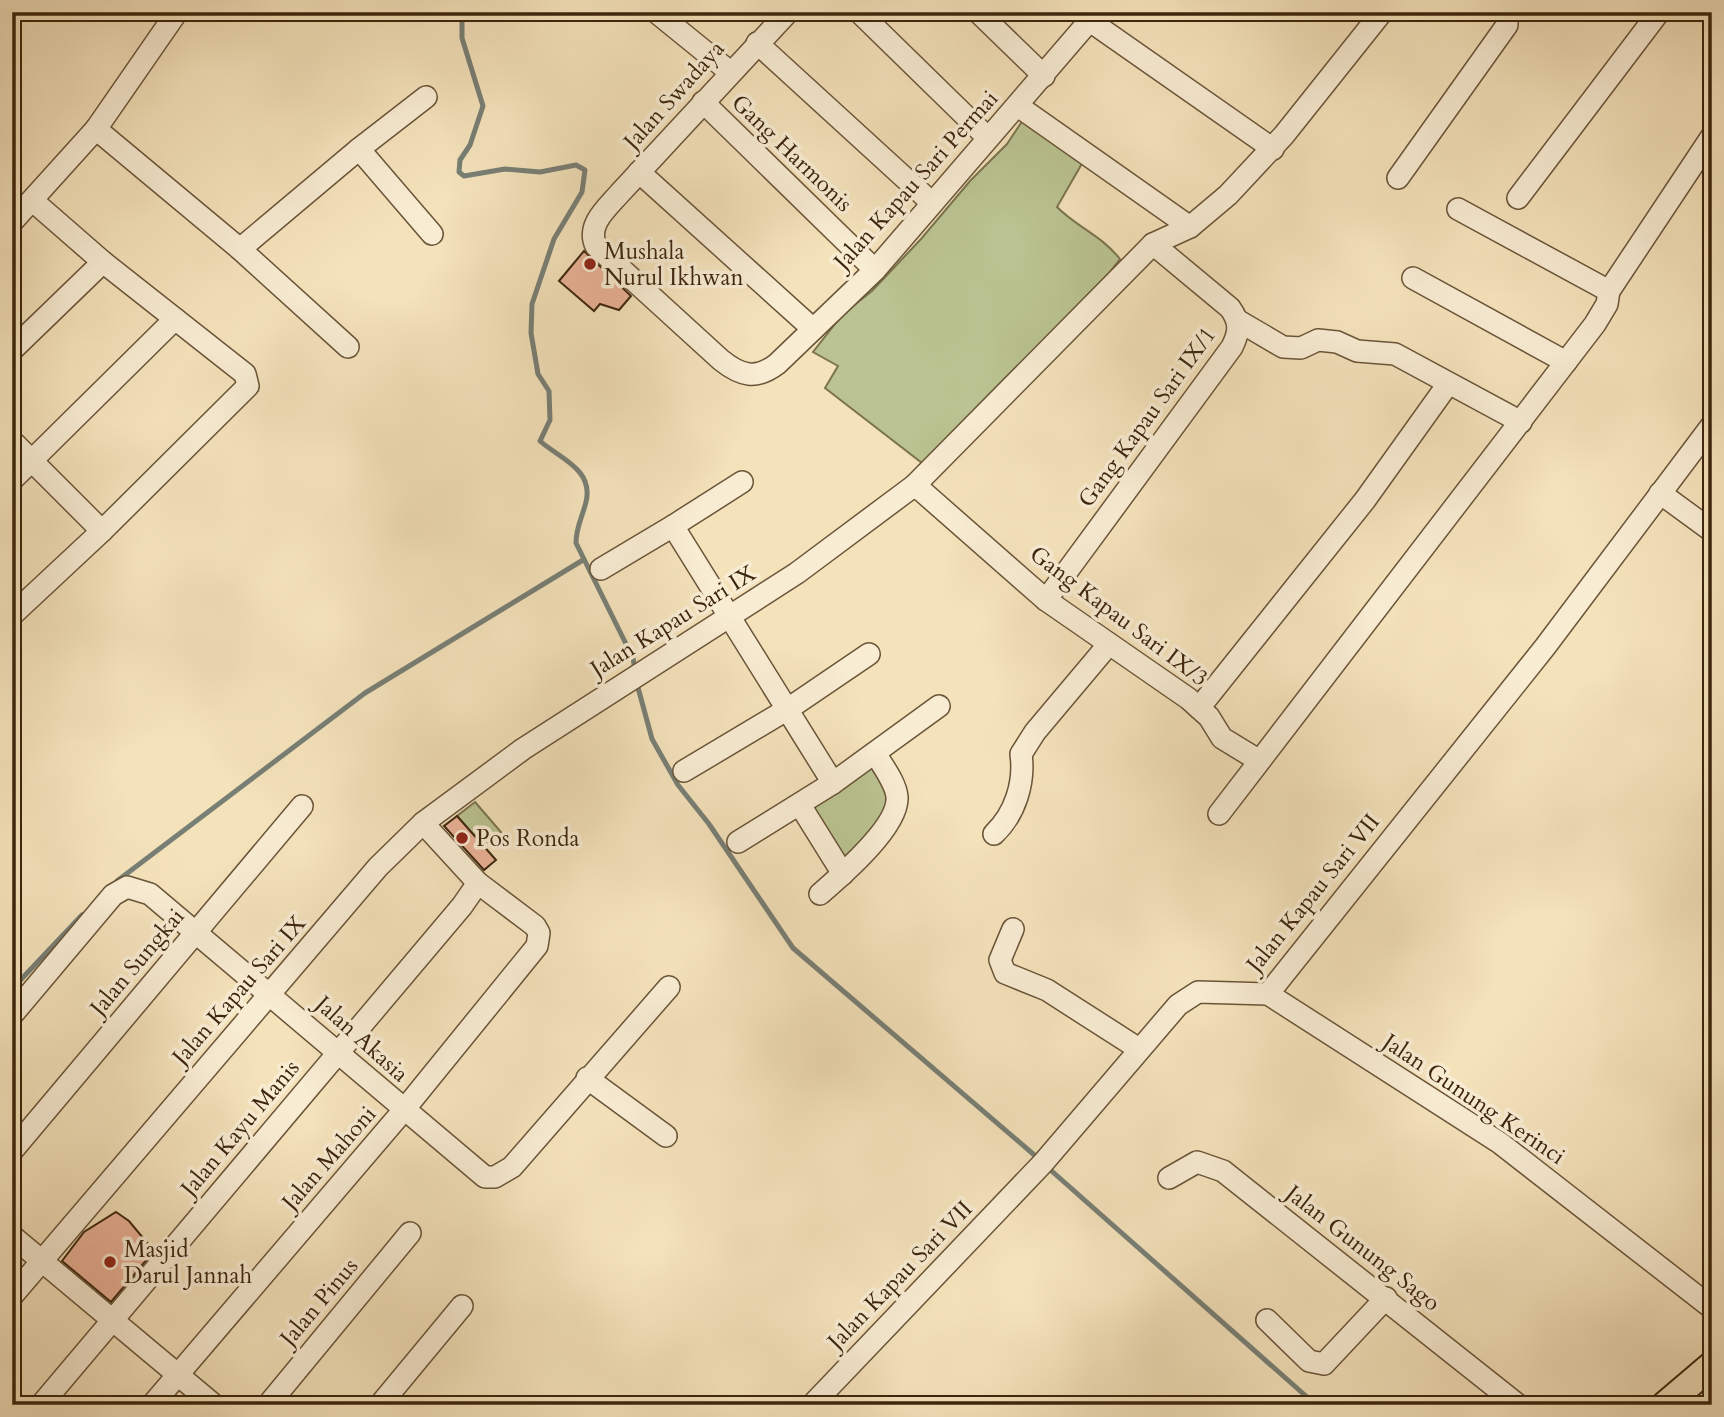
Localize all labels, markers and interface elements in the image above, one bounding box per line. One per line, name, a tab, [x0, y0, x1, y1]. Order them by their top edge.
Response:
street label: Jalan Swadaya	[615, 34, 731, 158]
street label: Jalan Kapau Sari Permai	[825, 84, 1005, 279]
street label: Gang Harmonis	[725, 87, 859, 219]
place label: Mushala Nurul Ikhwan	[604, 236, 744, 293]
marker: Mushala Nurul Ikhwan	[582, 256, 598, 272]
street label: Gang Kapau Sari IX/1	[1071, 321, 1223, 513]
street label: Gang Kapau Sari IX/3	[1023, 539, 1215, 693]
street label: Jalan Kapau Sari IX	[582, 557, 762, 686]
street label: Jalan Kapau Sari VII	[1237, 807, 1387, 981]
place label: Pos Ronda	[476, 823, 580, 854]
marker: Pos Ronda	[454, 830, 470, 846]
street label: Jalan Sungkai	[81, 902, 191, 1025]
street label: Jalan Kapau Sari IX	[163, 908, 313, 1074]
street label: Jalan Akasia	[306, 987, 415, 1089]
street label: Jalan Gunung Kerinci	[1374, 1025, 1571, 1172]
street label: Jalan Kayu Manis	[172, 1053, 306, 1205]
street label: Jalan Mahoni	[273, 1099, 383, 1219]
street label: Jalan Gunung Sago	[1277, 1176, 1447, 1318]
street label: Jalan Kapau Sari VII	[819, 1194, 979, 1358]
place label: Masjid Darul Jannah	[124, 1234, 252, 1291]
street label: Jalan Pinus	[271, 1251, 365, 1355]
marker: Masjid Darul Jannah	[102, 1254, 118, 1270]

